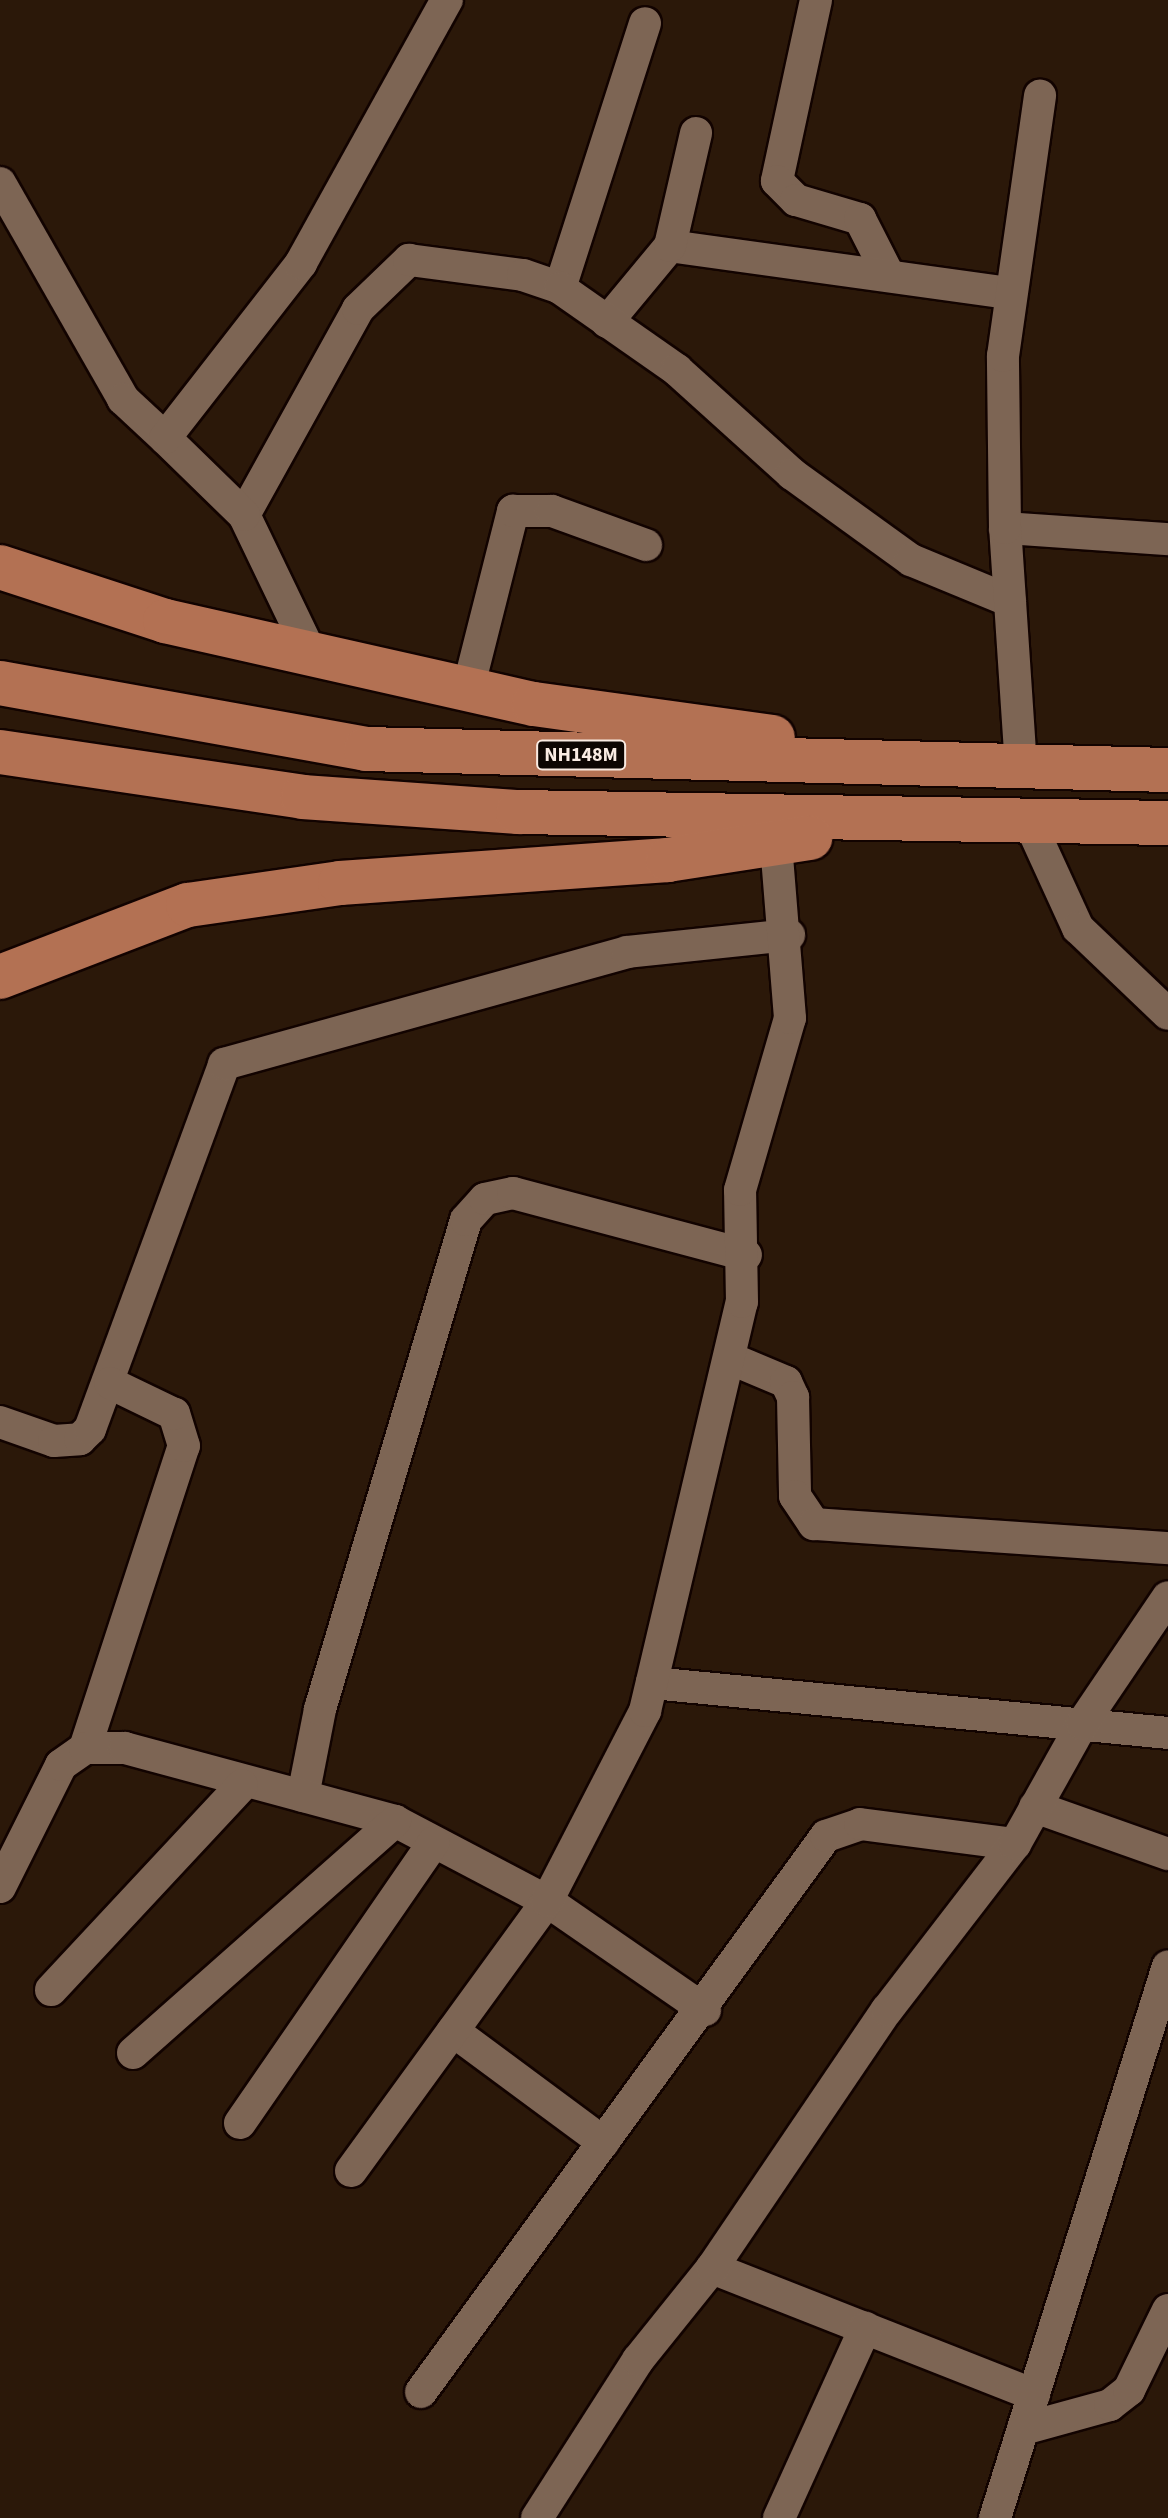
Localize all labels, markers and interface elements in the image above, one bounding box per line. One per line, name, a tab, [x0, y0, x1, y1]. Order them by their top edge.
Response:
road number: NH148M	[535, 739, 627, 771]

